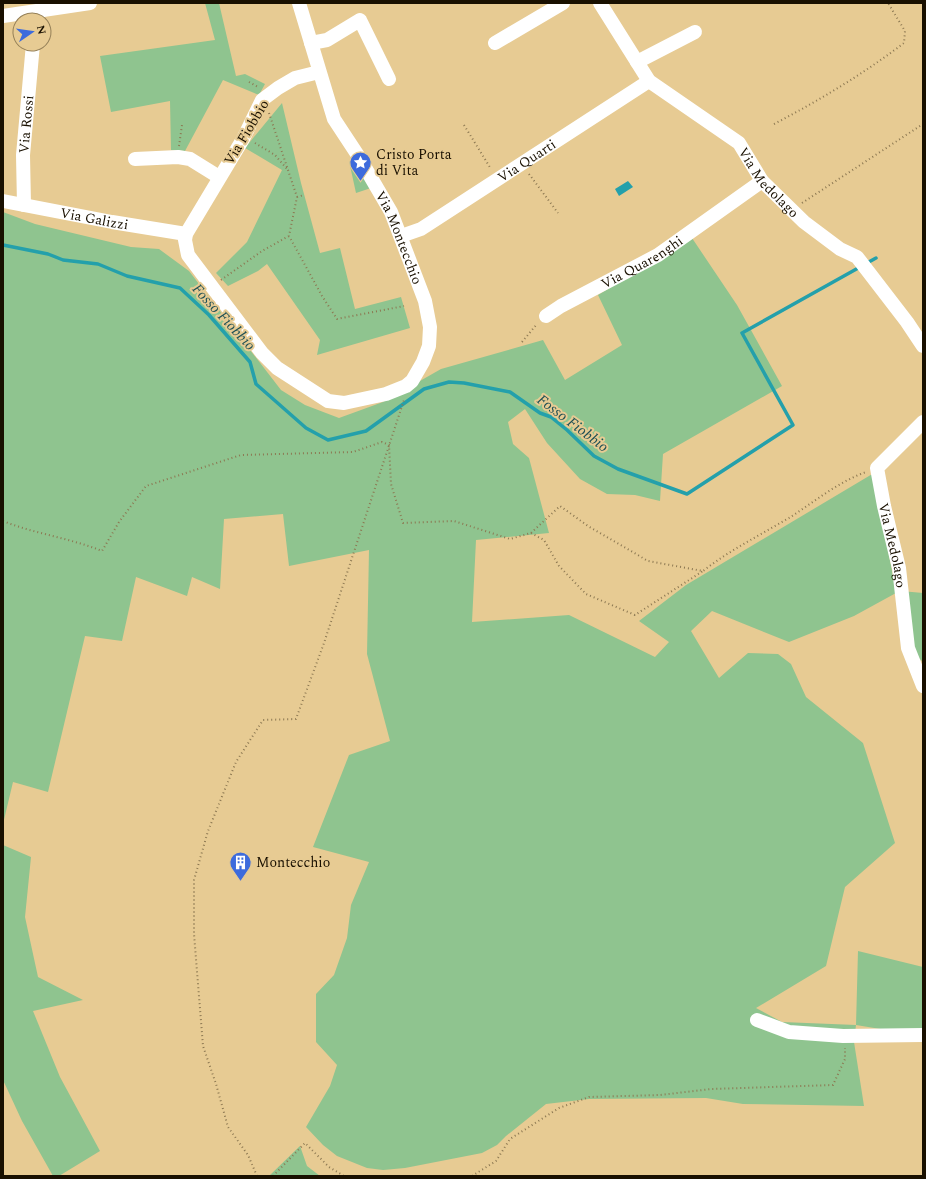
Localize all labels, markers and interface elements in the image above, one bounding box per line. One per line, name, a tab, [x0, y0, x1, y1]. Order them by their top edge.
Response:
north arrow	[12, 12, 52, 52]
text: N	[32, 24, 51, 36]
street label: Via Rossi	[13, 94, 39, 154]
street label: Via Fiobbio	[219, 96, 274, 169]
street label: Via Quarti	[493, 134, 560, 188]
street label: Via Medolago	[733, 143, 804, 223]
place label: Cristo Porta di Vita	[376, 144, 452, 181]
place icon: Cristo Porta di Vita	[347, 149, 373, 182]
street label: Via Montecchio	[370, 187, 428, 287]
street label: Via Galizzi	[58, 202, 130, 236]
street label: Via Quarenghi	[597, 231, 687, 294]
water label: Fosso Fiobbio	[186, 278, 261, 356]
water label: Fosso Fiobbio	[532, 389, 614, 458]
street label: Via Medolago	[873, 501, 911, 589]
building icon: Montecchio	[228, 849, 254, 882]
place label: Montecchio	[256, 852, 330, 873]

